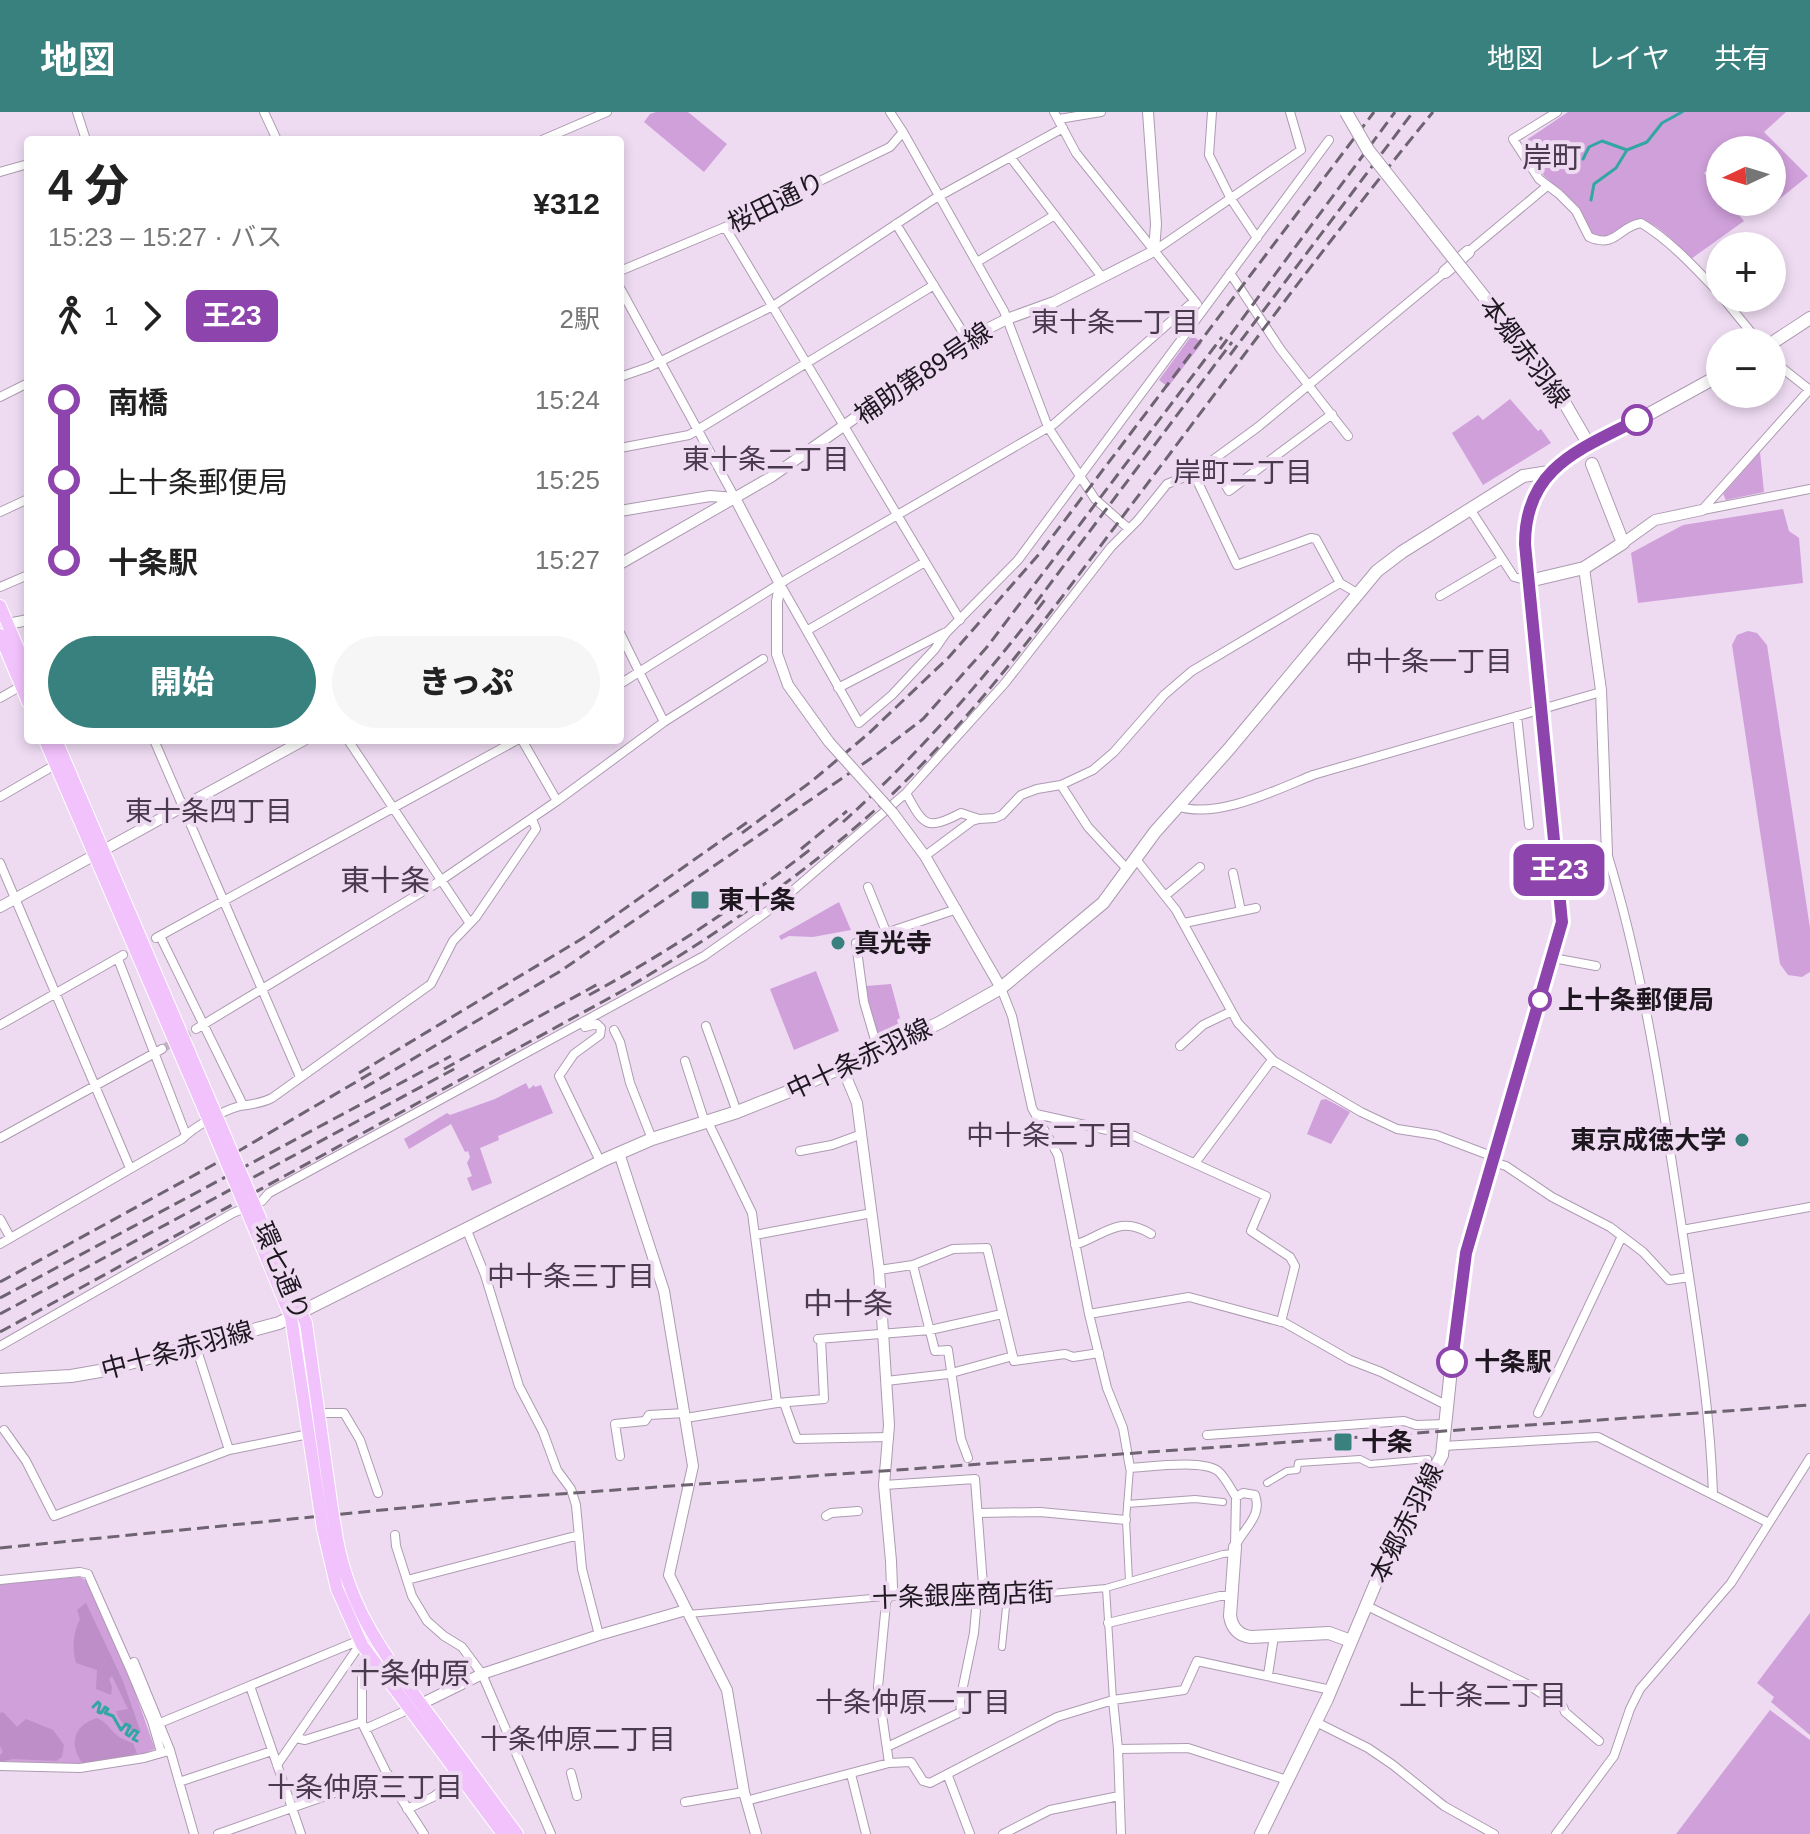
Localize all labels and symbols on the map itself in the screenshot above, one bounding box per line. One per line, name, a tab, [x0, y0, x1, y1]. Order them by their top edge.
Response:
north arrow	[1706, 136, 1786, 216]
district label: 岸町	[1522, 141, 1582, 174]
street label: 桜田通り	[723, 166, 829, 238]
street label: 本郷赤羽線	[1474, 291, 1576, 413]
district label: 東十条一丁目	[1031, 307, 1199, 338]
street label: 補助第89号線	[849, 316, 997, 430]
unlabelled marker	[1622, 405, 1652, 435]
district label: 東十条二丁目	[682, 444, 850, 475]
district label: 岸町二丁目	[1173, 457, 1313, 488]
district label: 中十条一丁目	[1345, 646, 1513, 677]
district label: 東十条四丁目	[125, 796, 293, 827]
line badge: 王23	[1513, 844, 1605, 896]
district label: 東十条	[340, 864, 430, 897]
place label: 東十条	[718, 885, 796, 915]
marker: 東十条	[689, 889, 711, 911]
place label: 真光寺	[854, 928, 932, 958]
marker: 真光寺	[829, 934, 847, 952]
place label: 上十条郵便局	[1558, 985, 1714, 1015]
marker: 上十条郵便局	[1529, 989, 1551, 1011]
street label: 中十条赤羽線	[782, 1012, 936, 1106]
district label: 中十条二丁目	[966, 1120, 1134, 1151]
place label: 東京成徳大学	[1570, 1125, 1726, 1155]
marker: 東京成徳大学	[1733, 1131, 1751, 1149]
street label: 環七通り	[248, 1217, 316, 1325]
district label: 中十条三丁目	[487, 1261, 655, 1292]
district label: 中十条	[803, 1287, 893, 1320]
street label: 中十条赤羽線	[98, 1315, 256, 1385]
marker: 十条駅	[1437, 1347, 1467, 1377]
place label: 十条駅	[1474, 1347, 1552, 1377]
place label: 十条	[1361, 1427, 1413, 1457]
marker: 十条	[1332, 1431, 1354, 1453]
street label: 本郷赤羽線	[1363, 1458, 1449, 1588]
street label: 十条銀座商店街	[872, 1577, 1054, 1613]
district label: 十条仲原	[350, 1657, 470, 1690]
district label: 上十条二丁目	[1399, 1680, 1567, 1711]
district label: 十条仲原一丁目	[815, 1687, 1011, 1718]
district label: 十条仲原二丁目	[480, 1724, 676, 1755]
district label: 十条仲原三丁目	[267, 1772, 463, 1803]

